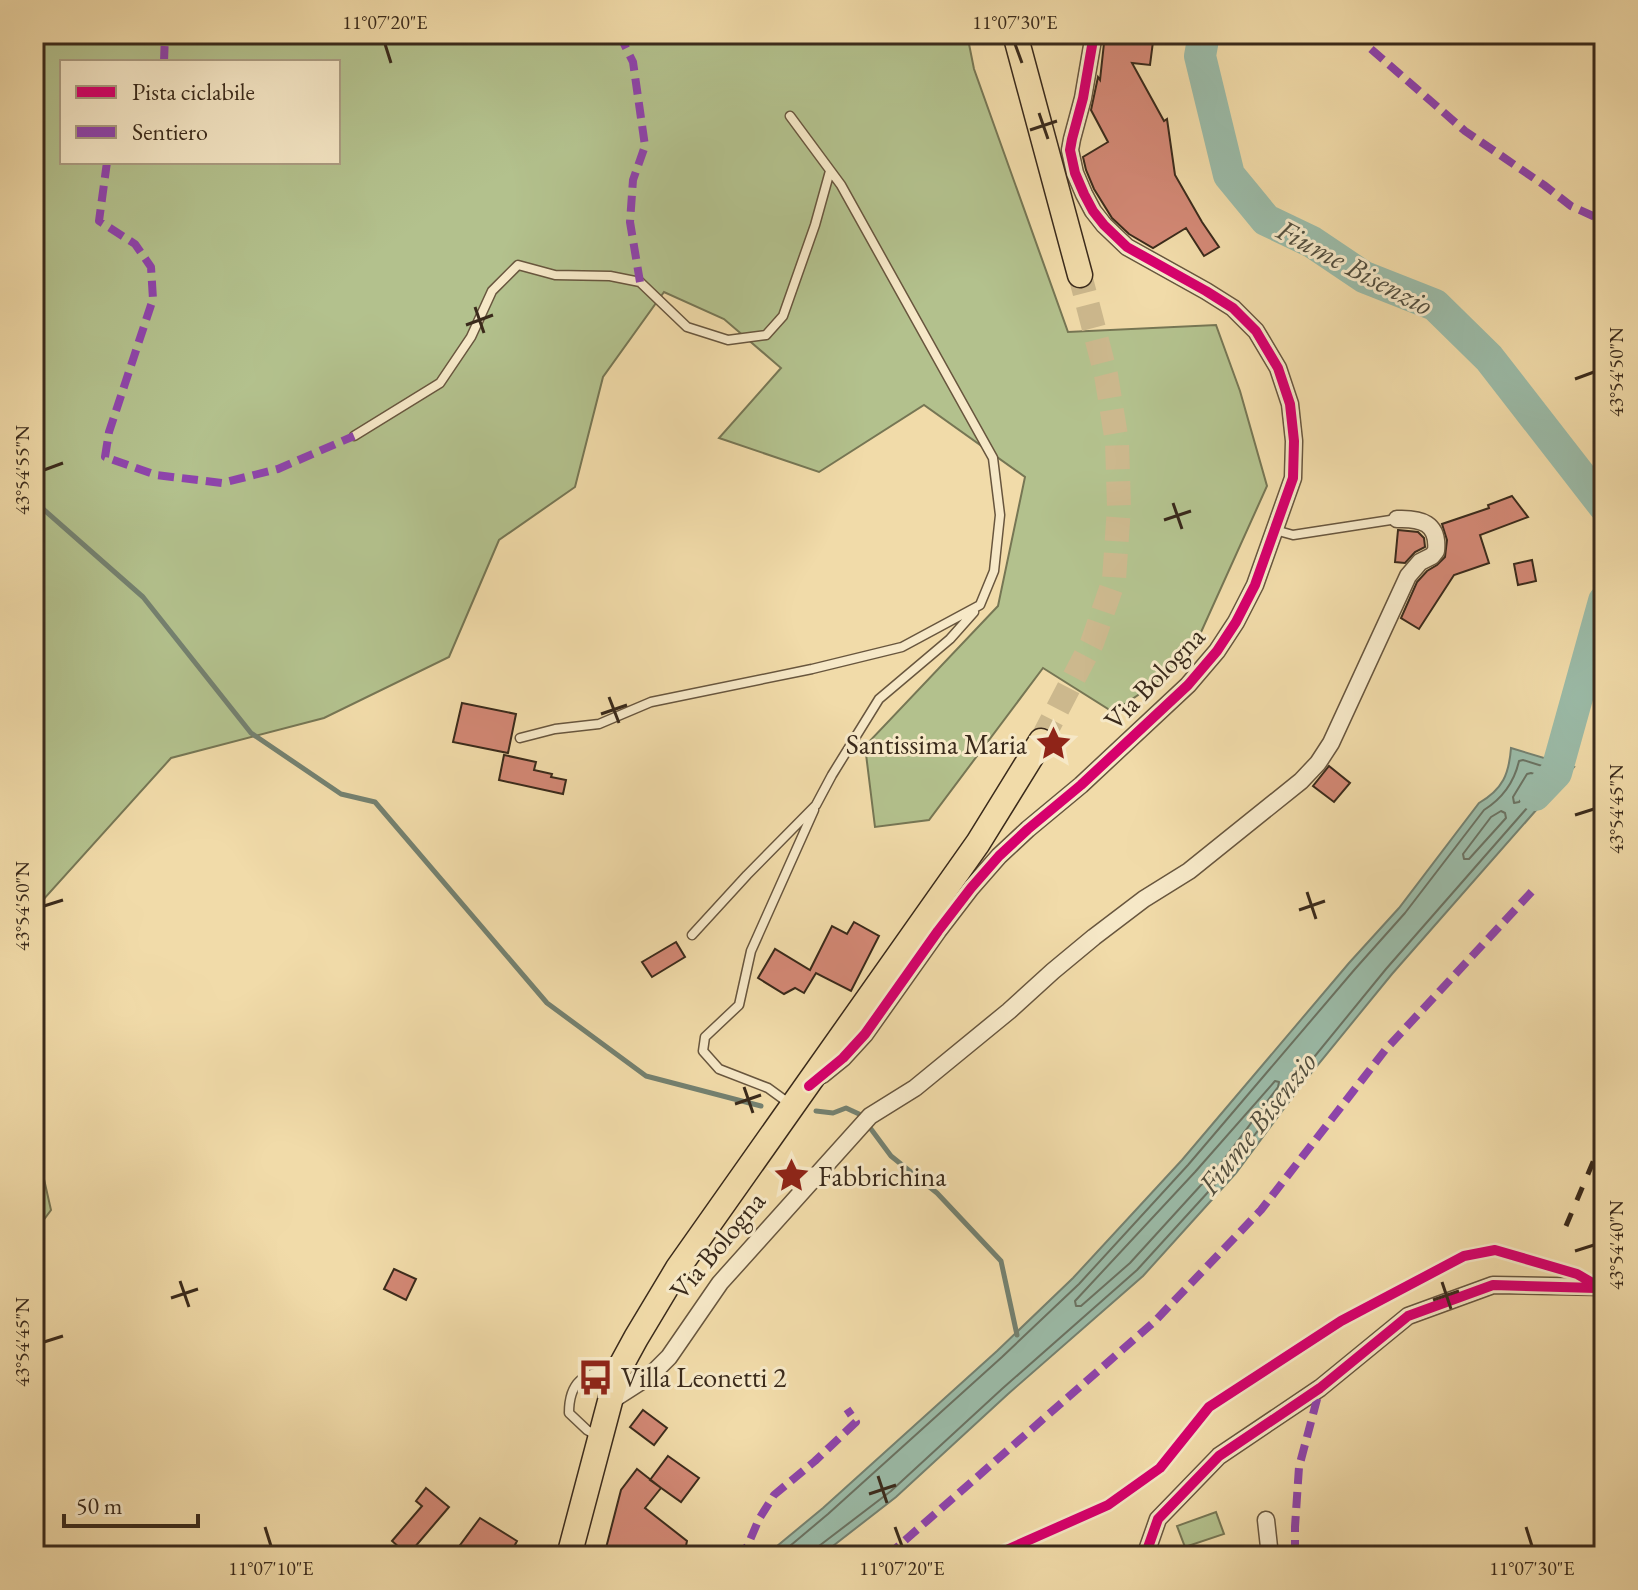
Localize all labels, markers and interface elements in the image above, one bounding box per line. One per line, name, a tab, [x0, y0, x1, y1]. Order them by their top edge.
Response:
text: 11°07'20"E	[342, 9, 428, 35]
text: 11°07'30"E	[972, 9, 1058, 35]
legend	[60, 60, 340, 164]
text: Pista ciclabile	[132, 76, 255, 107]
text: Sentiero	[132, 116, 208, 147]
water label: Fiume Bisenzio	[1269, 209, 1440, 324]
text: 43°54'50"N	[1603, 327, 1629, 417]
text: 43°54'55"N	[9, 425, 35, 515]
street label: Via Bologna	[1096, 618, 1213, 737]
place icon: Santissima Maria	[1034, 725, 1072, 763]
place label: Santissima Maria	[846, 726, 1028, 762]
text: 43°54'45"N	[1603, 764, 1629, 854]
text: 43°54'50"N	[9, 861, 35, 951]
water label: Fiume Bisenzio	[1188, 1044, 1325, 1203]
place icon: Fabbrichina	[773, 1157, 811, 1195]
place label: Fabbrichina	[818, 1158, 947, 1194]
street label: Via Bologna	[661, 1183, 773, 1307]
text: 43°54'40"N	[1603, 1200, 1629, 1290]
text: 43°54'45"N	[9, 1297, 35, 1387]
bus stop icon: Villa Leonetti 2	[576, 1358, 614, 1396]
place label: Villa Leonetti 2	[621, 1359, 787, 1395]
scale bar	[64, 1478, 198, 1528]
text: 50 m	[76, 1490, 123, 1521]
text: 11°07'10"E	[228, 1555, 314, 1581]
text: 11°07'20"E	[859, 1555, 945, 1581]
text: 11°07'30"E	[1489, 1555, 1575, 1581]

